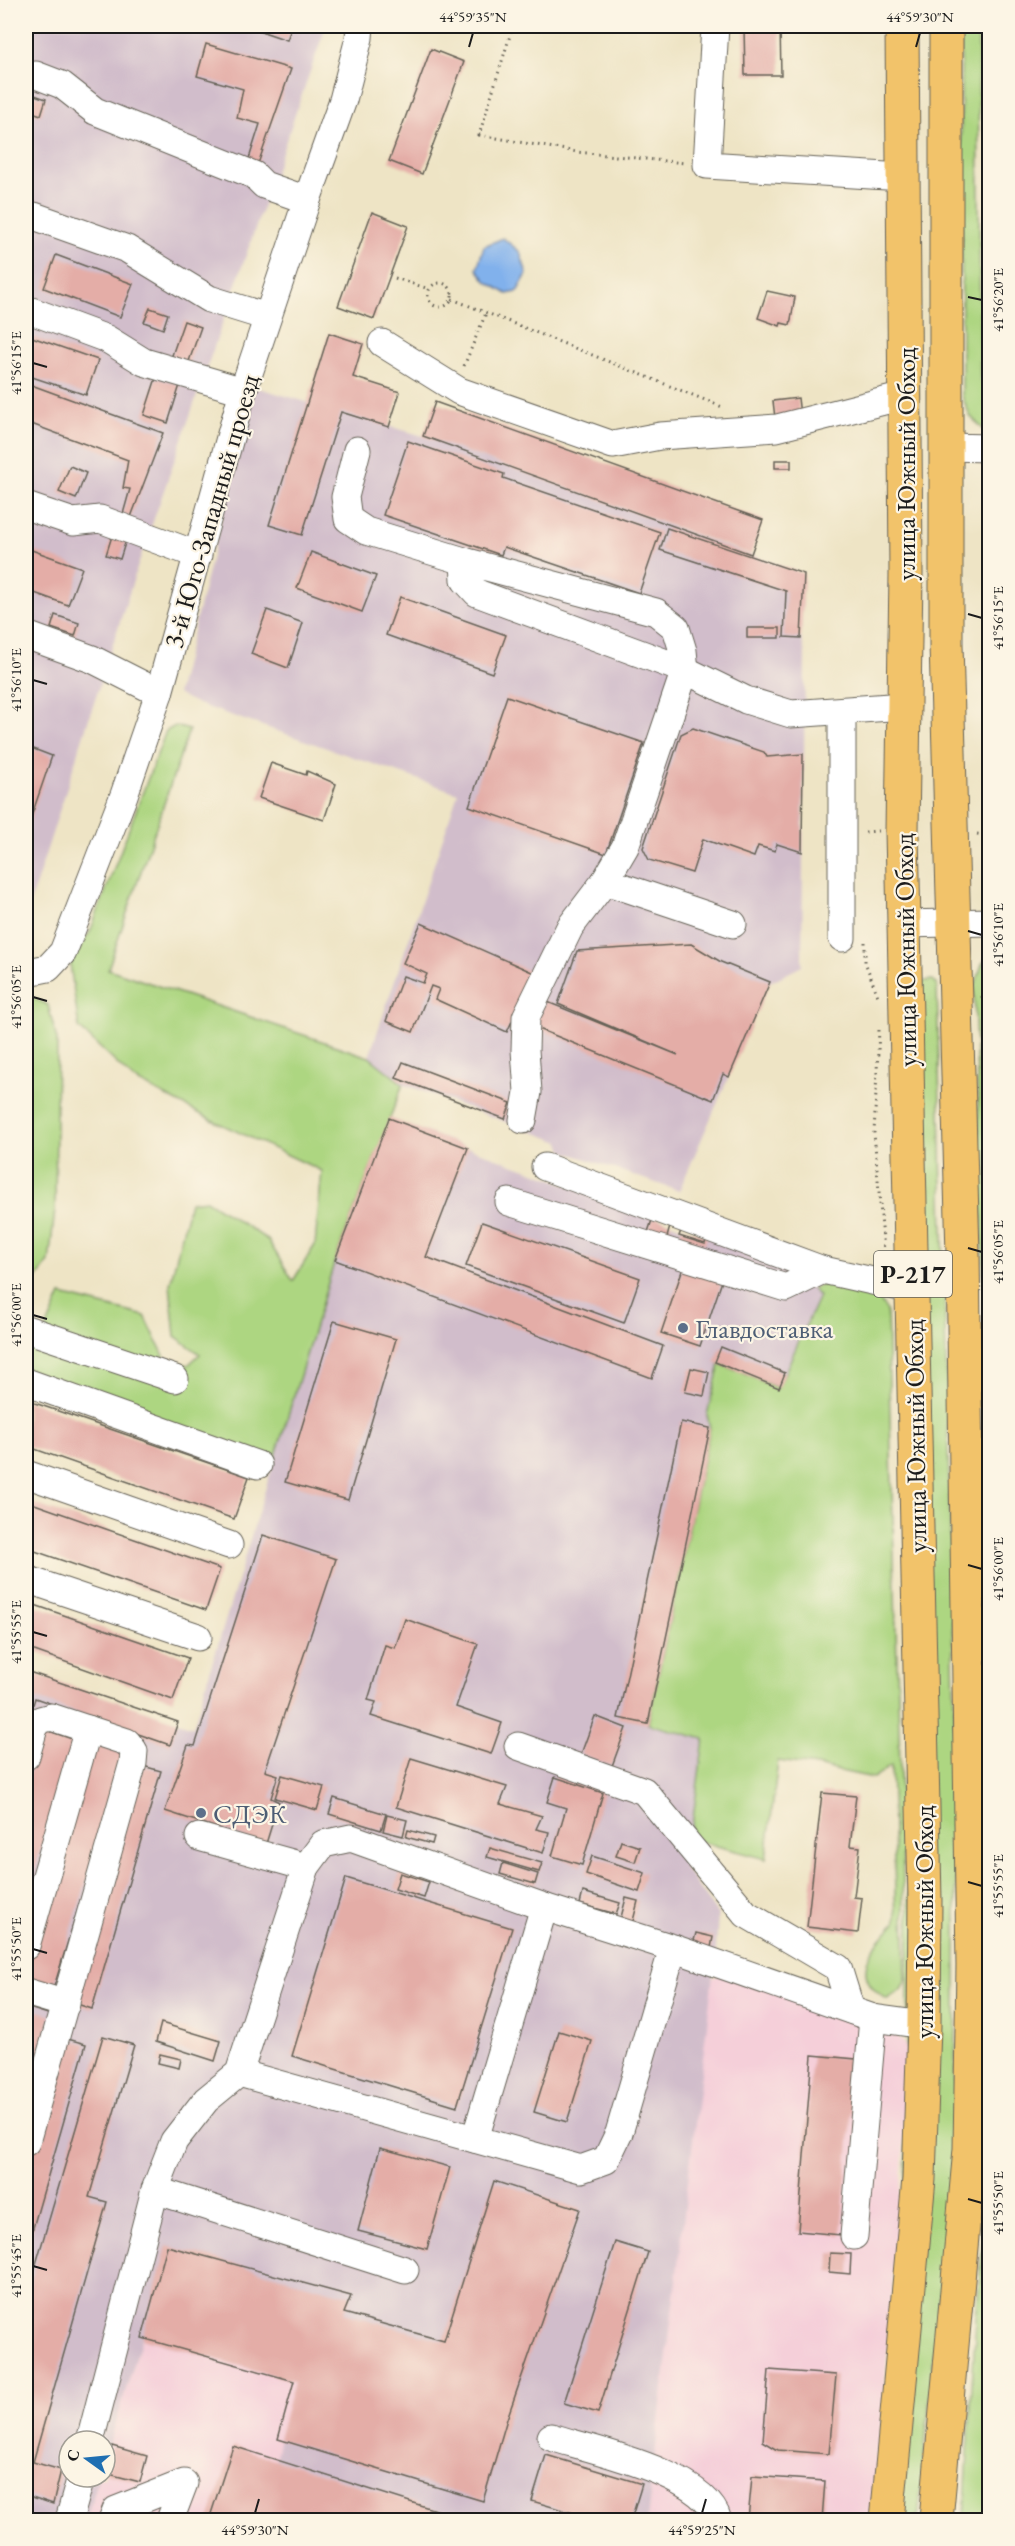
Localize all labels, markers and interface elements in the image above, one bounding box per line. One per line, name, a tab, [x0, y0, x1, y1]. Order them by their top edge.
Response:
text: 44°59'35"N	[439, 7, 507, 26]
text: 44°59'30"N	[886, 7, 954, 26]
text: 41°56'20"E	[988, 267, 1007, 332]
text: 41°56'15"E	[6, 330, 25, 395]
street label: улица Южный Обход	[888, 347, 923, 581]
street label: 3-й Юго-Западный проезд	[155, 370, 267, 652]
text: 41°56'15"E	[988, 585, 1007, 650]
text: 41°56'10"E	[6, 647, 25, 712]
street label: улица Южный Обход	[885, 833, 925, 1067]
text: 41°56'10"E	[988, 902, 1007, 967]
text: 41°56'05"E	[6, 964, 25, 1029]
text: 41°56'05"E	[988, 1219, 1007, 1284]
road number: Р-217	[874, 1251, 952, 1297]
text: 41°56'00"E	[6, 1282, 25, 1347]
place label: Главдоставка	[695, 1311, 833, 1346]
street label: улица Южный Обход	[895, 1319, 935, 1553]
marker: Главдоставка	[676, 1321, 690, 1335]
text: 41°56'00"E	[988, 1536, 1007, 1601]
text: 41°55'55"E	[6, 1599, 25, 1664]
place label: СДЭК	[213, 1796, 287, 1831]
street label: улица Южный Обход	[906, 1805, 941, 2039]
marker: СДЭК	[194, 1806, 208, 1820]
text: 41°55'55"E	[988, 1853, 1007, 1918]
text: 41°55'50"E	[6, 1916, 25, 1981]
text: 41°55'50"E	[988, 2170, 1007, 2235]
text: 41°55'45"E	[6, 2233, 25, 2298]
north arrow	[57, 2429, 117, 2489]
text: С	[61, 2447, 85, 2463]
text: 44°59'30"N	[221, 2520, 289, 2539]
text: 44°59'25"N	[668, 2520, 736, 2539]

